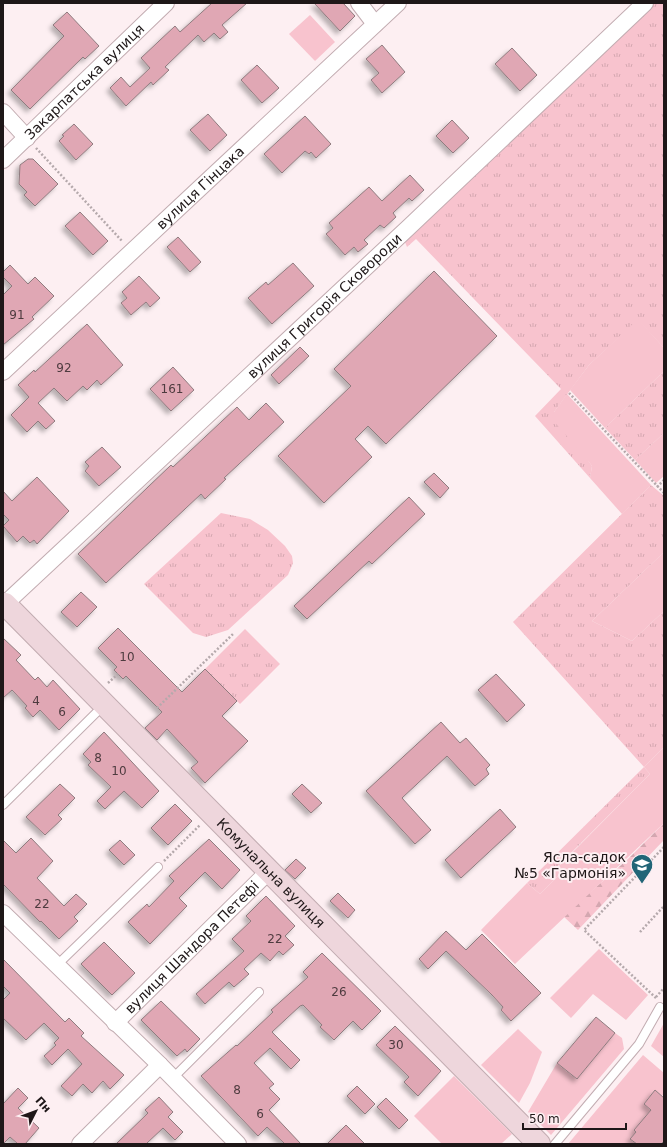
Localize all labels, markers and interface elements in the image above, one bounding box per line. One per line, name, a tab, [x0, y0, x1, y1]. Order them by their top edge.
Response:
street label: Закарпатська вулиця	[21, 21, 147, 143]
street label: вулиця Гінцака	[153, 143, 247, 232]
street label: вулиця Григорія Сковороди	[244, 230, 405, 382]
house number: 91	[9, 308, 25, 322]
house number: 92	[56, 361, 72, 375]
house number: 161	[161, 382, 183, 396]
house number: 10	[119, 650, 135, 664]
house number: 4	[32, 694, 40, 708]
house number: 6	[58, 705, 66, 719]
house number: 8	[94, 751, 102, 765]
house number: 10	[111, 764, 127, 778]
street label: Комунальна вулиця	[213, 815, 328, 931]
place label: Ясла-садок №5 «Гармонія»	[514, 849, 626, 881]
school or university icon: Ясла-садок №5 «Гармонія»	[629, 852, 655, 885]
street label: вулиця Шандора Петефі	[122, 878, 262, 1017]
house number: 22	[34, 897, 50, 911]
house number: 22	[267, 932, 283, 946]
house number: 26	[331, 985, 347, 999]
house number: 30	[388, 1038, 404, 1052]
house number: 8	[233, 1083, 241, 1097]
north arrow	[16, 1091, 56, 1131]
text: Пн	[33, 1094, 54, 1115]
scale bar	[523, 1105, 626, 1131]
house number: 6	[256, 1107, 264, 1121]
text: 50 m	[529, 1112, 560, 1126]

